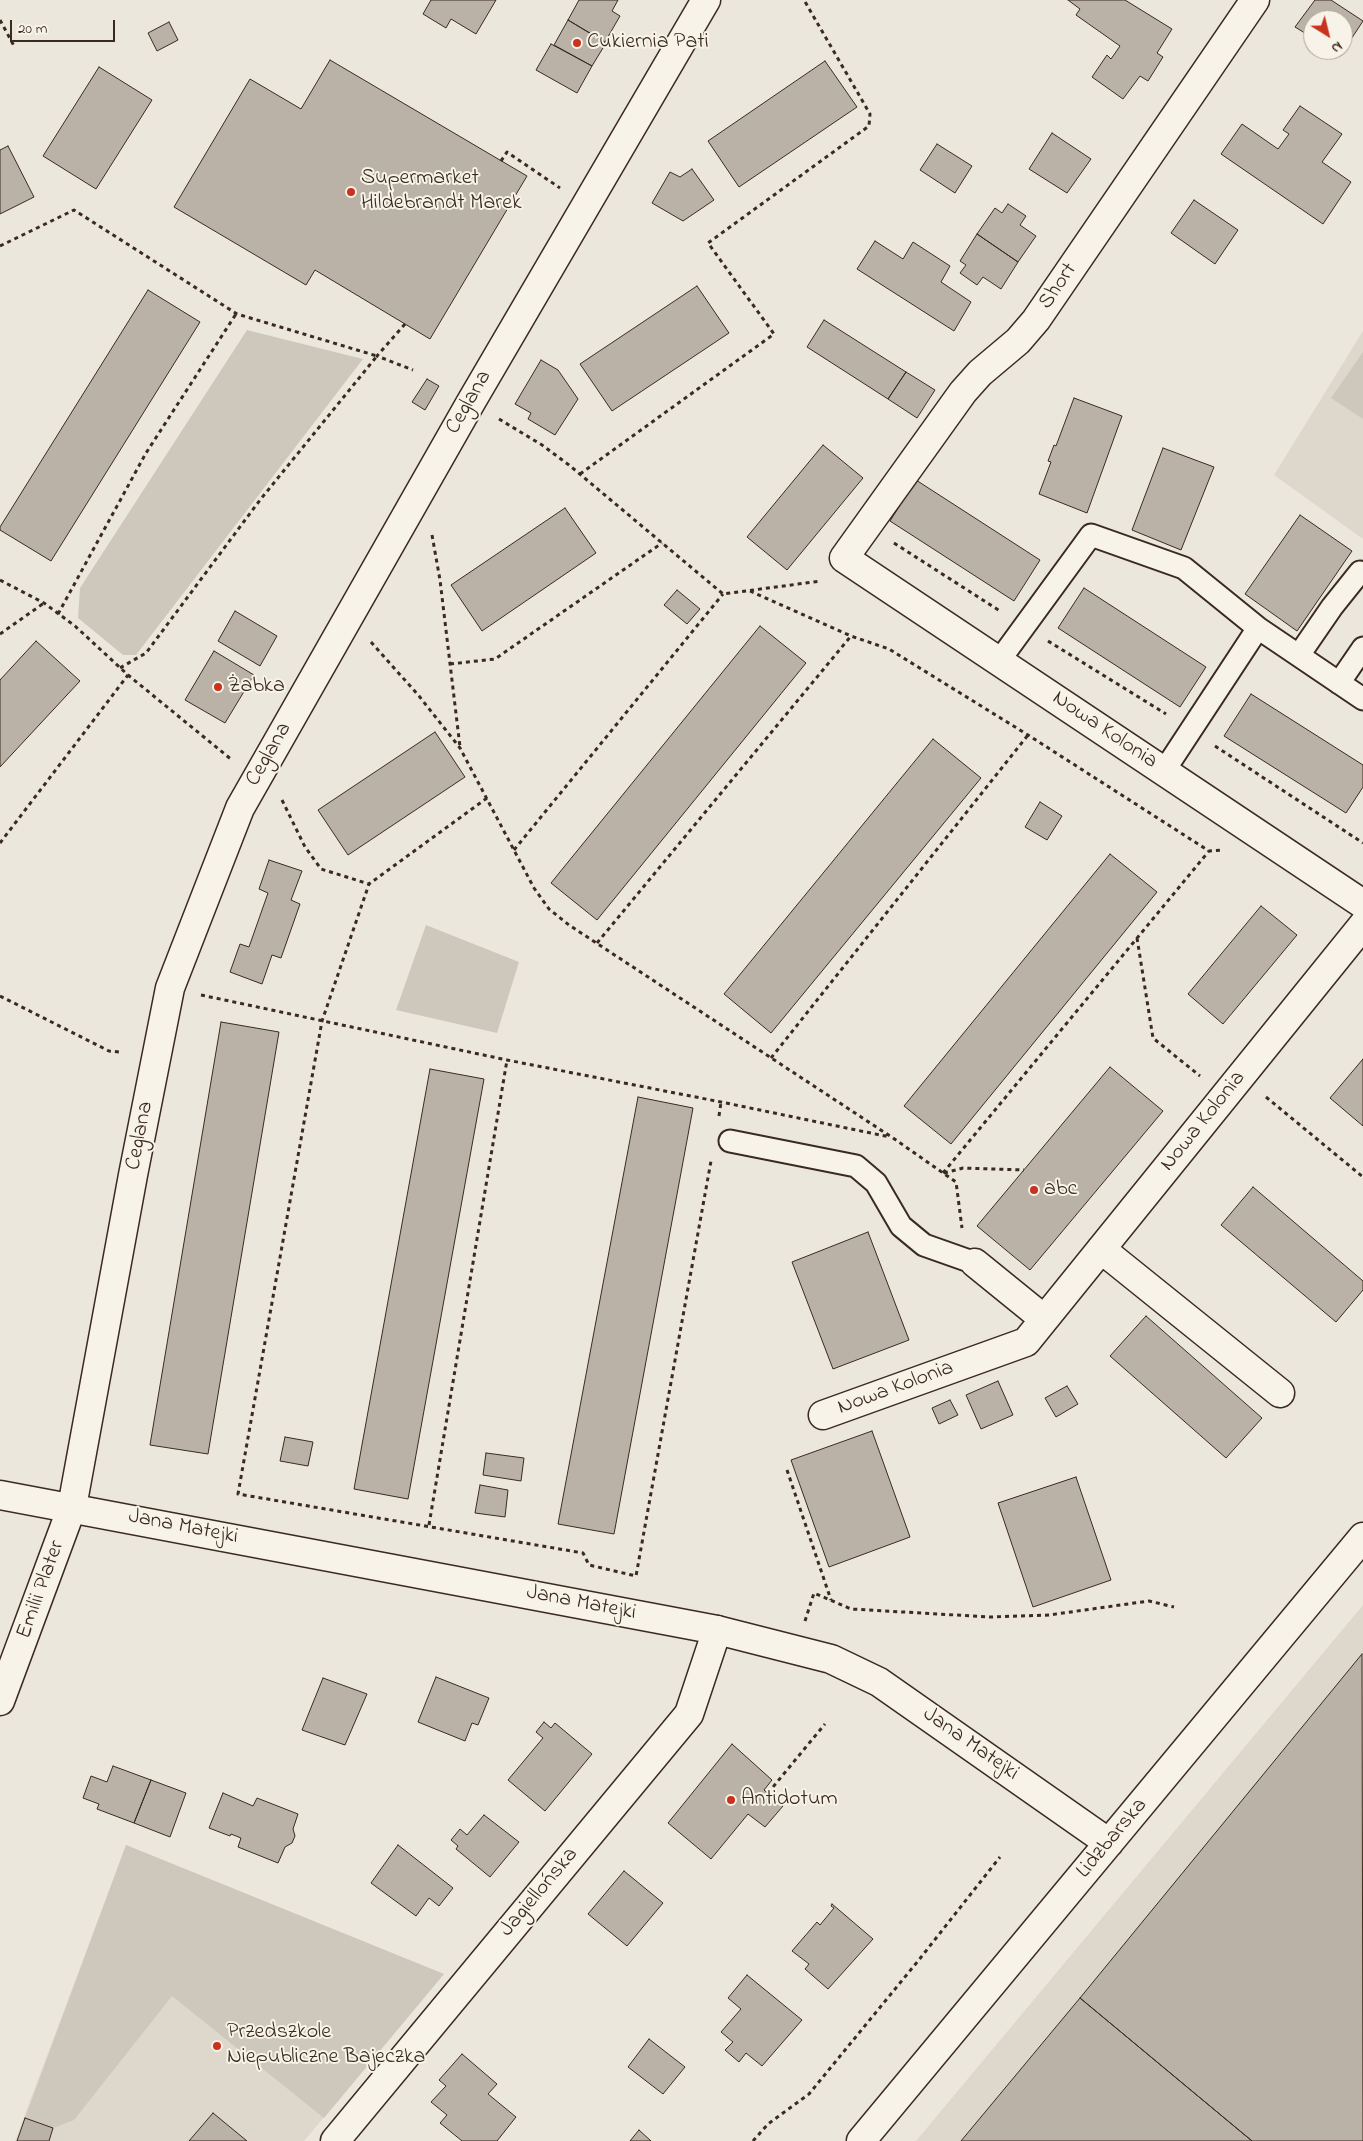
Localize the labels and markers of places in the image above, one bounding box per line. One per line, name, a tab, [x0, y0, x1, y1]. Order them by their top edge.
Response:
place label: Cukiernia Pati	[587, 30, 709, 56]
marker: Cukiernia Pati	[571, 37, 583, 49]
place label: Supermarket Hildebrandt Marek	[361, 166, 522, 218]
marker: Supermarket Hildebrandt Marek	[345, 186, 357, 198]
place label: Żabka	[228, 674, 285, 700]
marker: Żabka	[212, 681, 224, 693]
place label: abc	[1044, 1177, 1077, 1203]
marker: abc	[1028, 1184, 1040, 1196]
place label: Antidotum	[741, 1787, 838, 1813]
marker: Antidotum	[725, 1794, 737, 1806]
place label: Przedszkole Niepubliczne Bajeczka	[227, 2020, 425, 2072]
marker: Przedszkole Niepubliczne Bajeczka	[211, 2040, 223, 2052]

